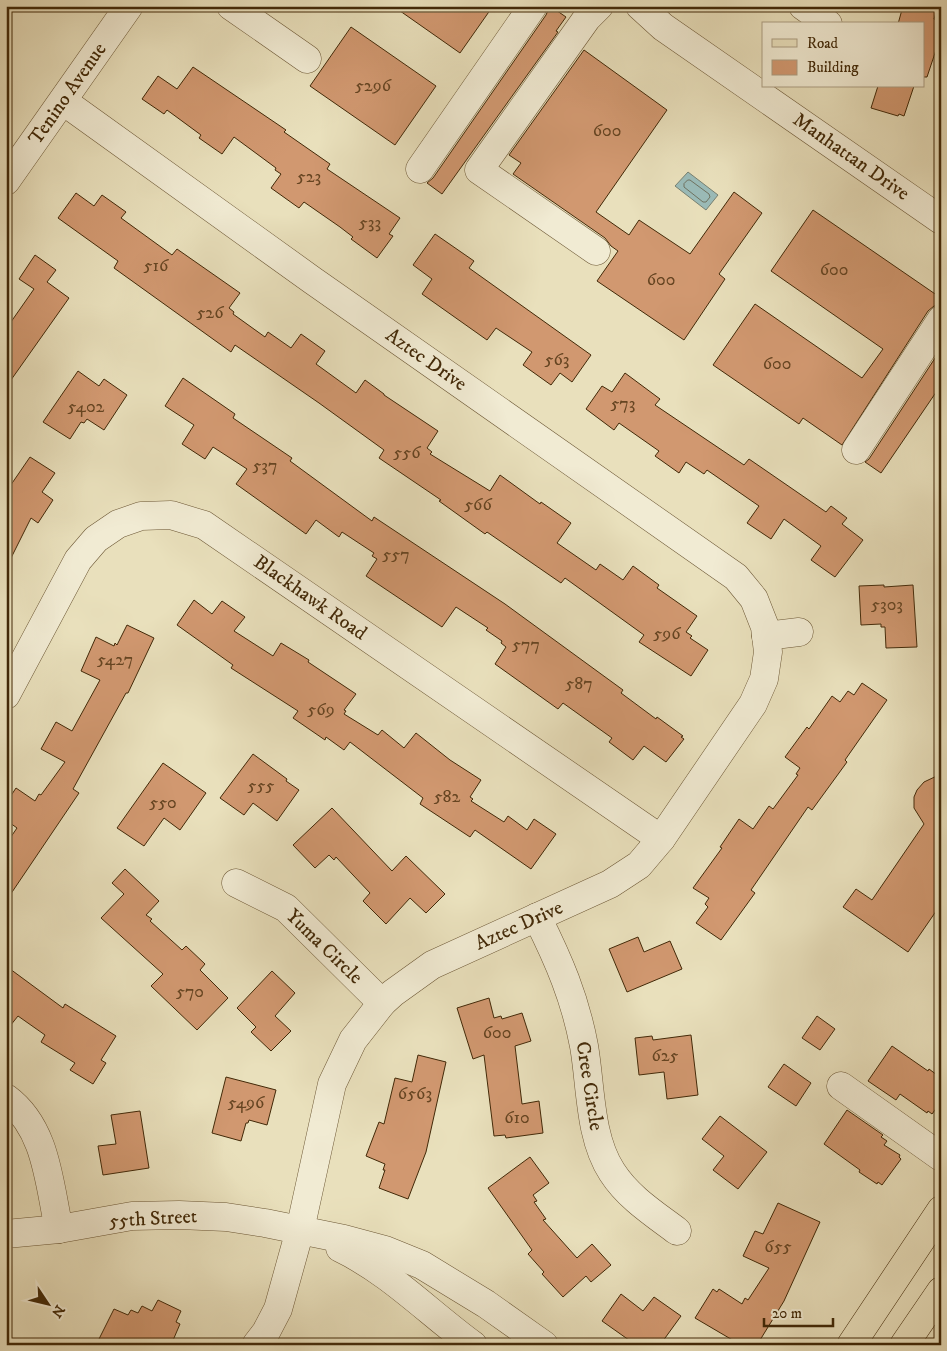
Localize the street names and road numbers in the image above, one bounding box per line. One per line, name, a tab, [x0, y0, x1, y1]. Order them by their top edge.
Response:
street label: Tenino Avenue	[24, 38, 112, 150]
street label: Manhattan Drive	[788, 108, 914, 206]
street label: Aztec Drive	[381, 323, 471, 397]
street label: Blackhawk Road	[249, 550, 371, 646]
street label: Aztec Drive	[471, 896, 567, 956]
street label: Yuma Circle	[280, 904, 368, 990]
street label: Cree Circle	[570, 1040, 608, 1132]
street label: 55th Street	[108, 1204, 198, 1234]

